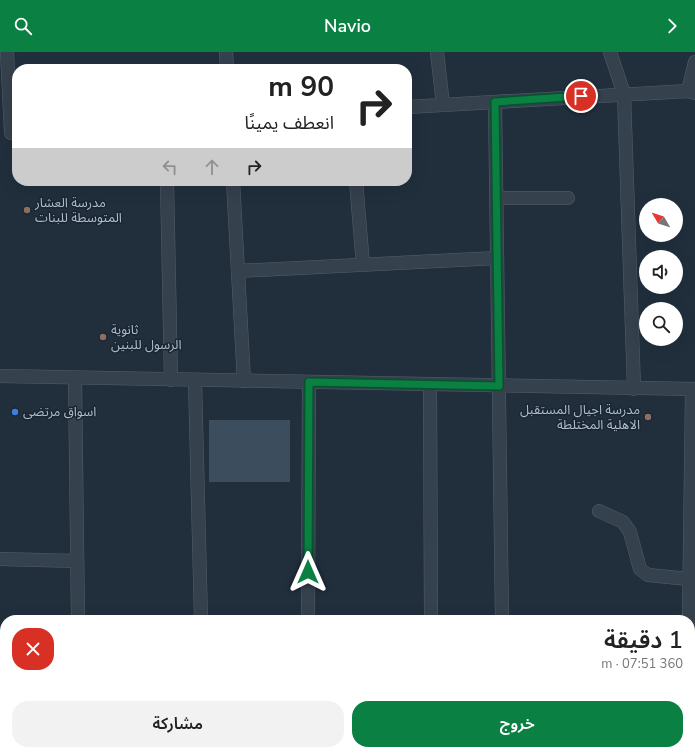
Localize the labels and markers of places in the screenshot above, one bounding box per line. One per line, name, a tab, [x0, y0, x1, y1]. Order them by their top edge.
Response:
pin	[564, 79, 598, 113]
place label: مدرسة العشار المتوسطة للبنات	[34, 194, 122, 227]
marker: مدرسة العشار المتوسطة للبنات	[22, 205, 32, 215]
place label: ثانوية الرسول للبنين	[111, 321, 181, 354]
marker: ثانوية الرسول للبنين	[98, 332, 108, 342]
place label: مدرسة اجيال المستقبل الاهلية المختلطة	[520, 401, 640, 434]
place label: اسواق مرتضى	[23, 403, 96, 421]
marker: اسواق مرتضى	[10, 407, 20, 417]
marker: مدرسة اجيال المستقبل الاهلية المختلطة	[643, 412, 653, 422]

